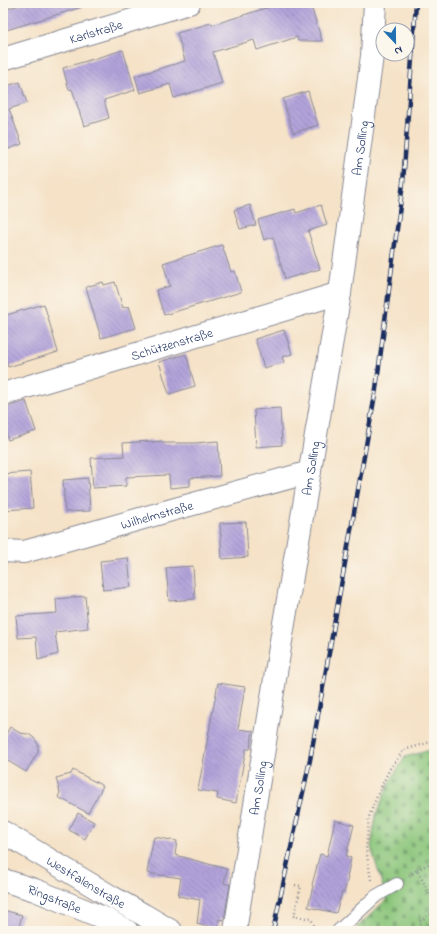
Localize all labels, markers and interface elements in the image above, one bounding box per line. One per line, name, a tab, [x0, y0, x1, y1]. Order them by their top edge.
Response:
street label: Karlstraße	[68, 16, 125, 49]
north arrow	[375, 22, 415, 62]
text: N	[392, 42, 405, 59]
street label: Am Solling	[348, 119, 375, 177]
street label: Schützenstraße	[129, 324, 215, 366]
street label: Am Solling	[298, 439, 327, 497]
street label: Wilhelmstraße	[119, 496, 196, 535]
street label: Am Solling	[245, 759, 274, 817]
street label: Westfalenstraße	[42, 852, 129, 914]
street label: Ringstraße	[25, 880, 84, 919]

